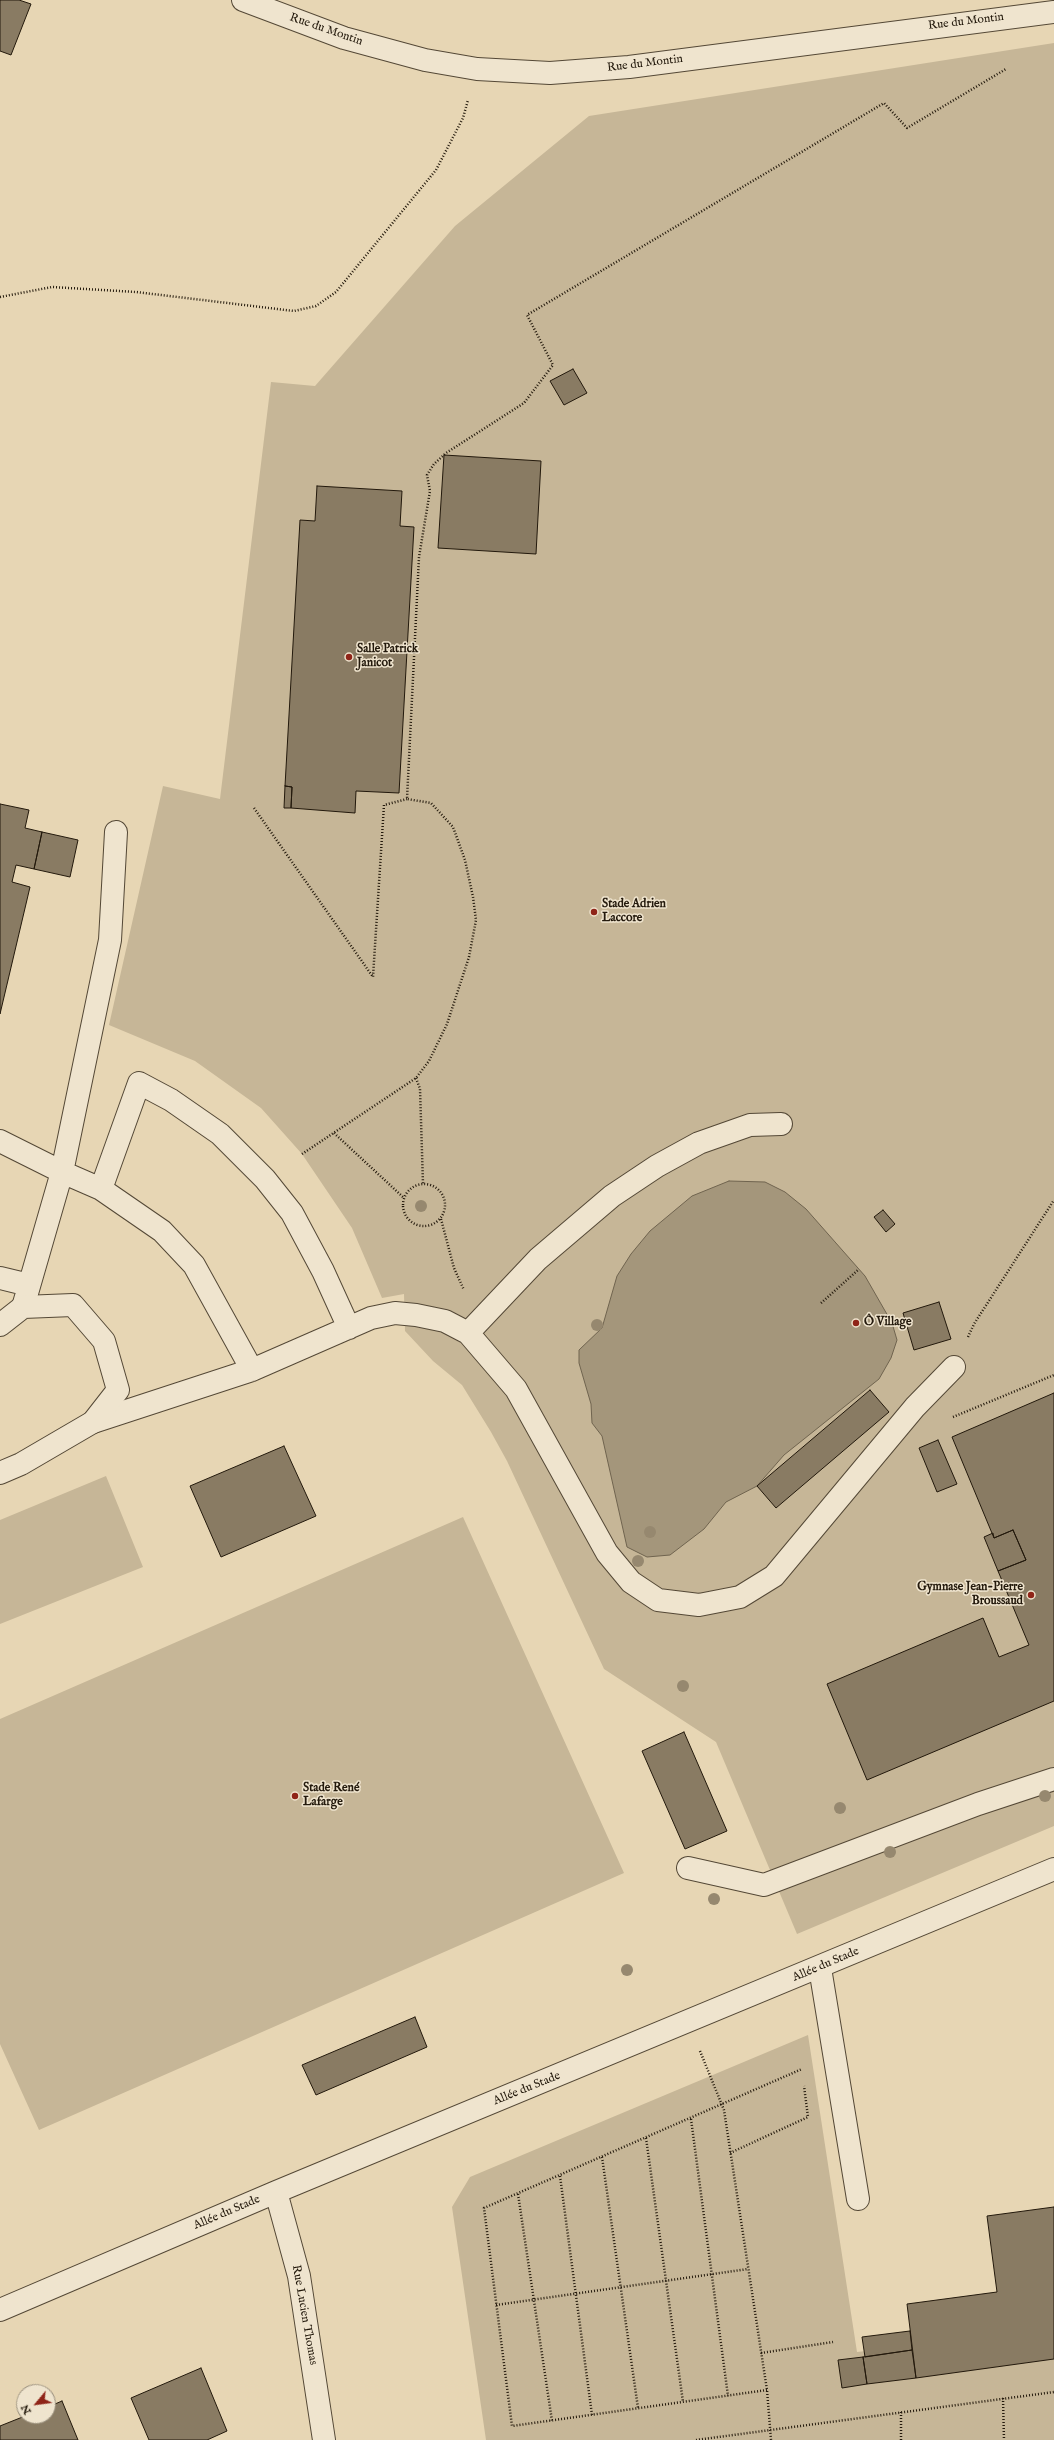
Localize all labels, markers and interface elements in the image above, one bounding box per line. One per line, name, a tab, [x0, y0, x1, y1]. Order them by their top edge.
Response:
street label: Rue du Montin	[927, 10, 1005, 34]
street label: Rue du Montin	[288, 11, 364, 49]
street label: Rue du Montin	[606, 52, 684, 76]
place label: Salle Patrick Janicot	[357, 643, 418, 671]
marker: Salle Patrick Janicot	[344, 652, 354, 662]
place label: Stade Adrien Laccore	[602, 898, 666, 926]
marker: Stade Adrien Laccore	[589, 907, 599, 917]
place label: Ô Village	[864, 1316, 911, 1330]
marker: Ô Village	[851, 1318, 861, 1328]
place label: Gymnase Jean-Pierre Broussaud	[917, 1581, 1023, 1609]
marker: Gymnase Jean-Pierre Broussaud	[1026, 1590, 1036, 1600]
place label: Stade René Lafarge	[303, 1782, 359, 1810]
marker: Stade René Lafarge	[290, 1791, 300, 1801]
street label: Allée du Stade	[791, 1945, 861, 1985]
street label: Allée du Stade	[491, 2069, 563, 2109]
street label: Allée du Stade	[192, 2193, 262, 2233]
street label: Rue Lucien Thomas	[288, 2264, 320, 2366]
north arrow	[16, 2384, 56, 2424]
text: N	[18, 2402, 35, 2417]

